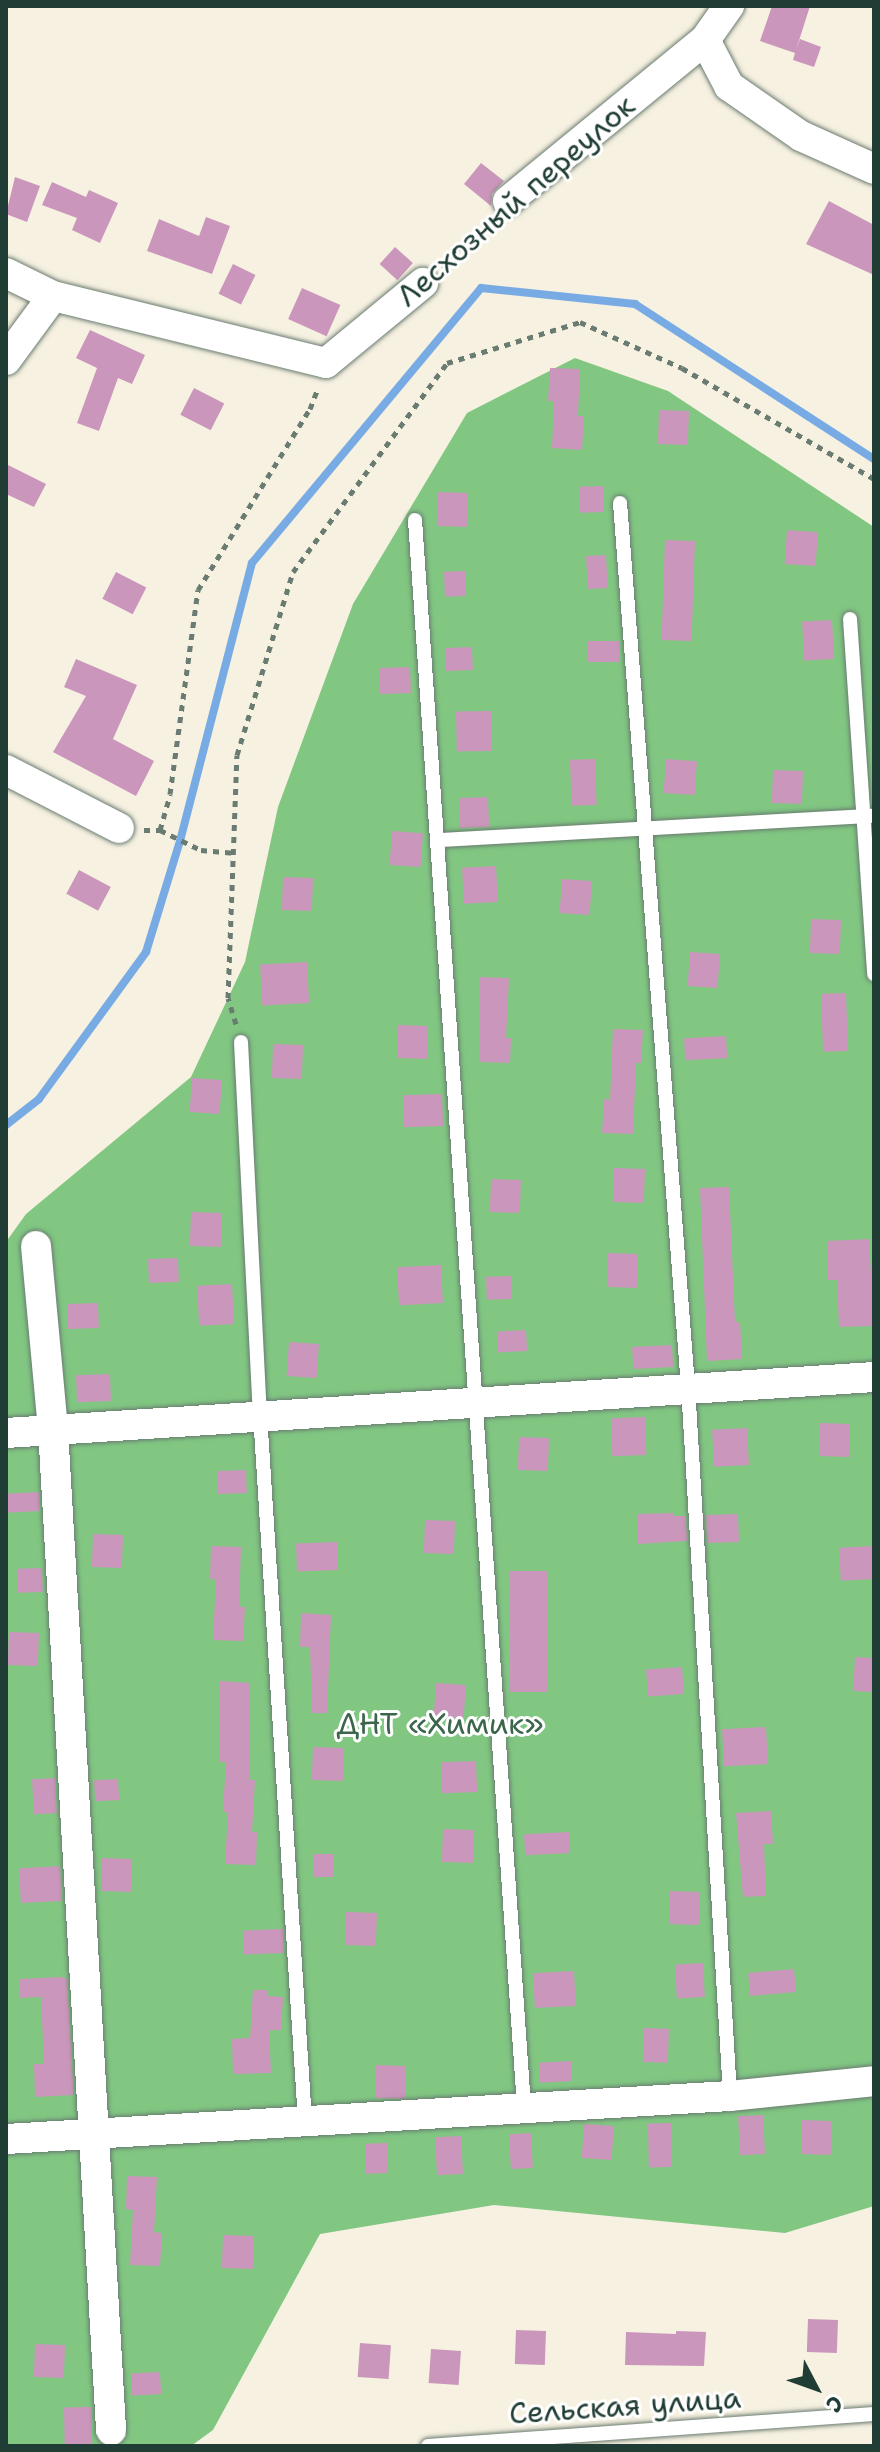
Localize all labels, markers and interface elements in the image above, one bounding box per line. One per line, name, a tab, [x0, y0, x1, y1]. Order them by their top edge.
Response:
street label: Лесхозный переулок	[389, 88, 643, 314]
park label: ДНТ «Химик»	[337, 1706, 543, 1742]
north arrow	[776, 2348, 856, 2428]
street label: Сельская улица	[508, 2380, 742, 2432]
text: С	[819, 2389, 850, 2419]

